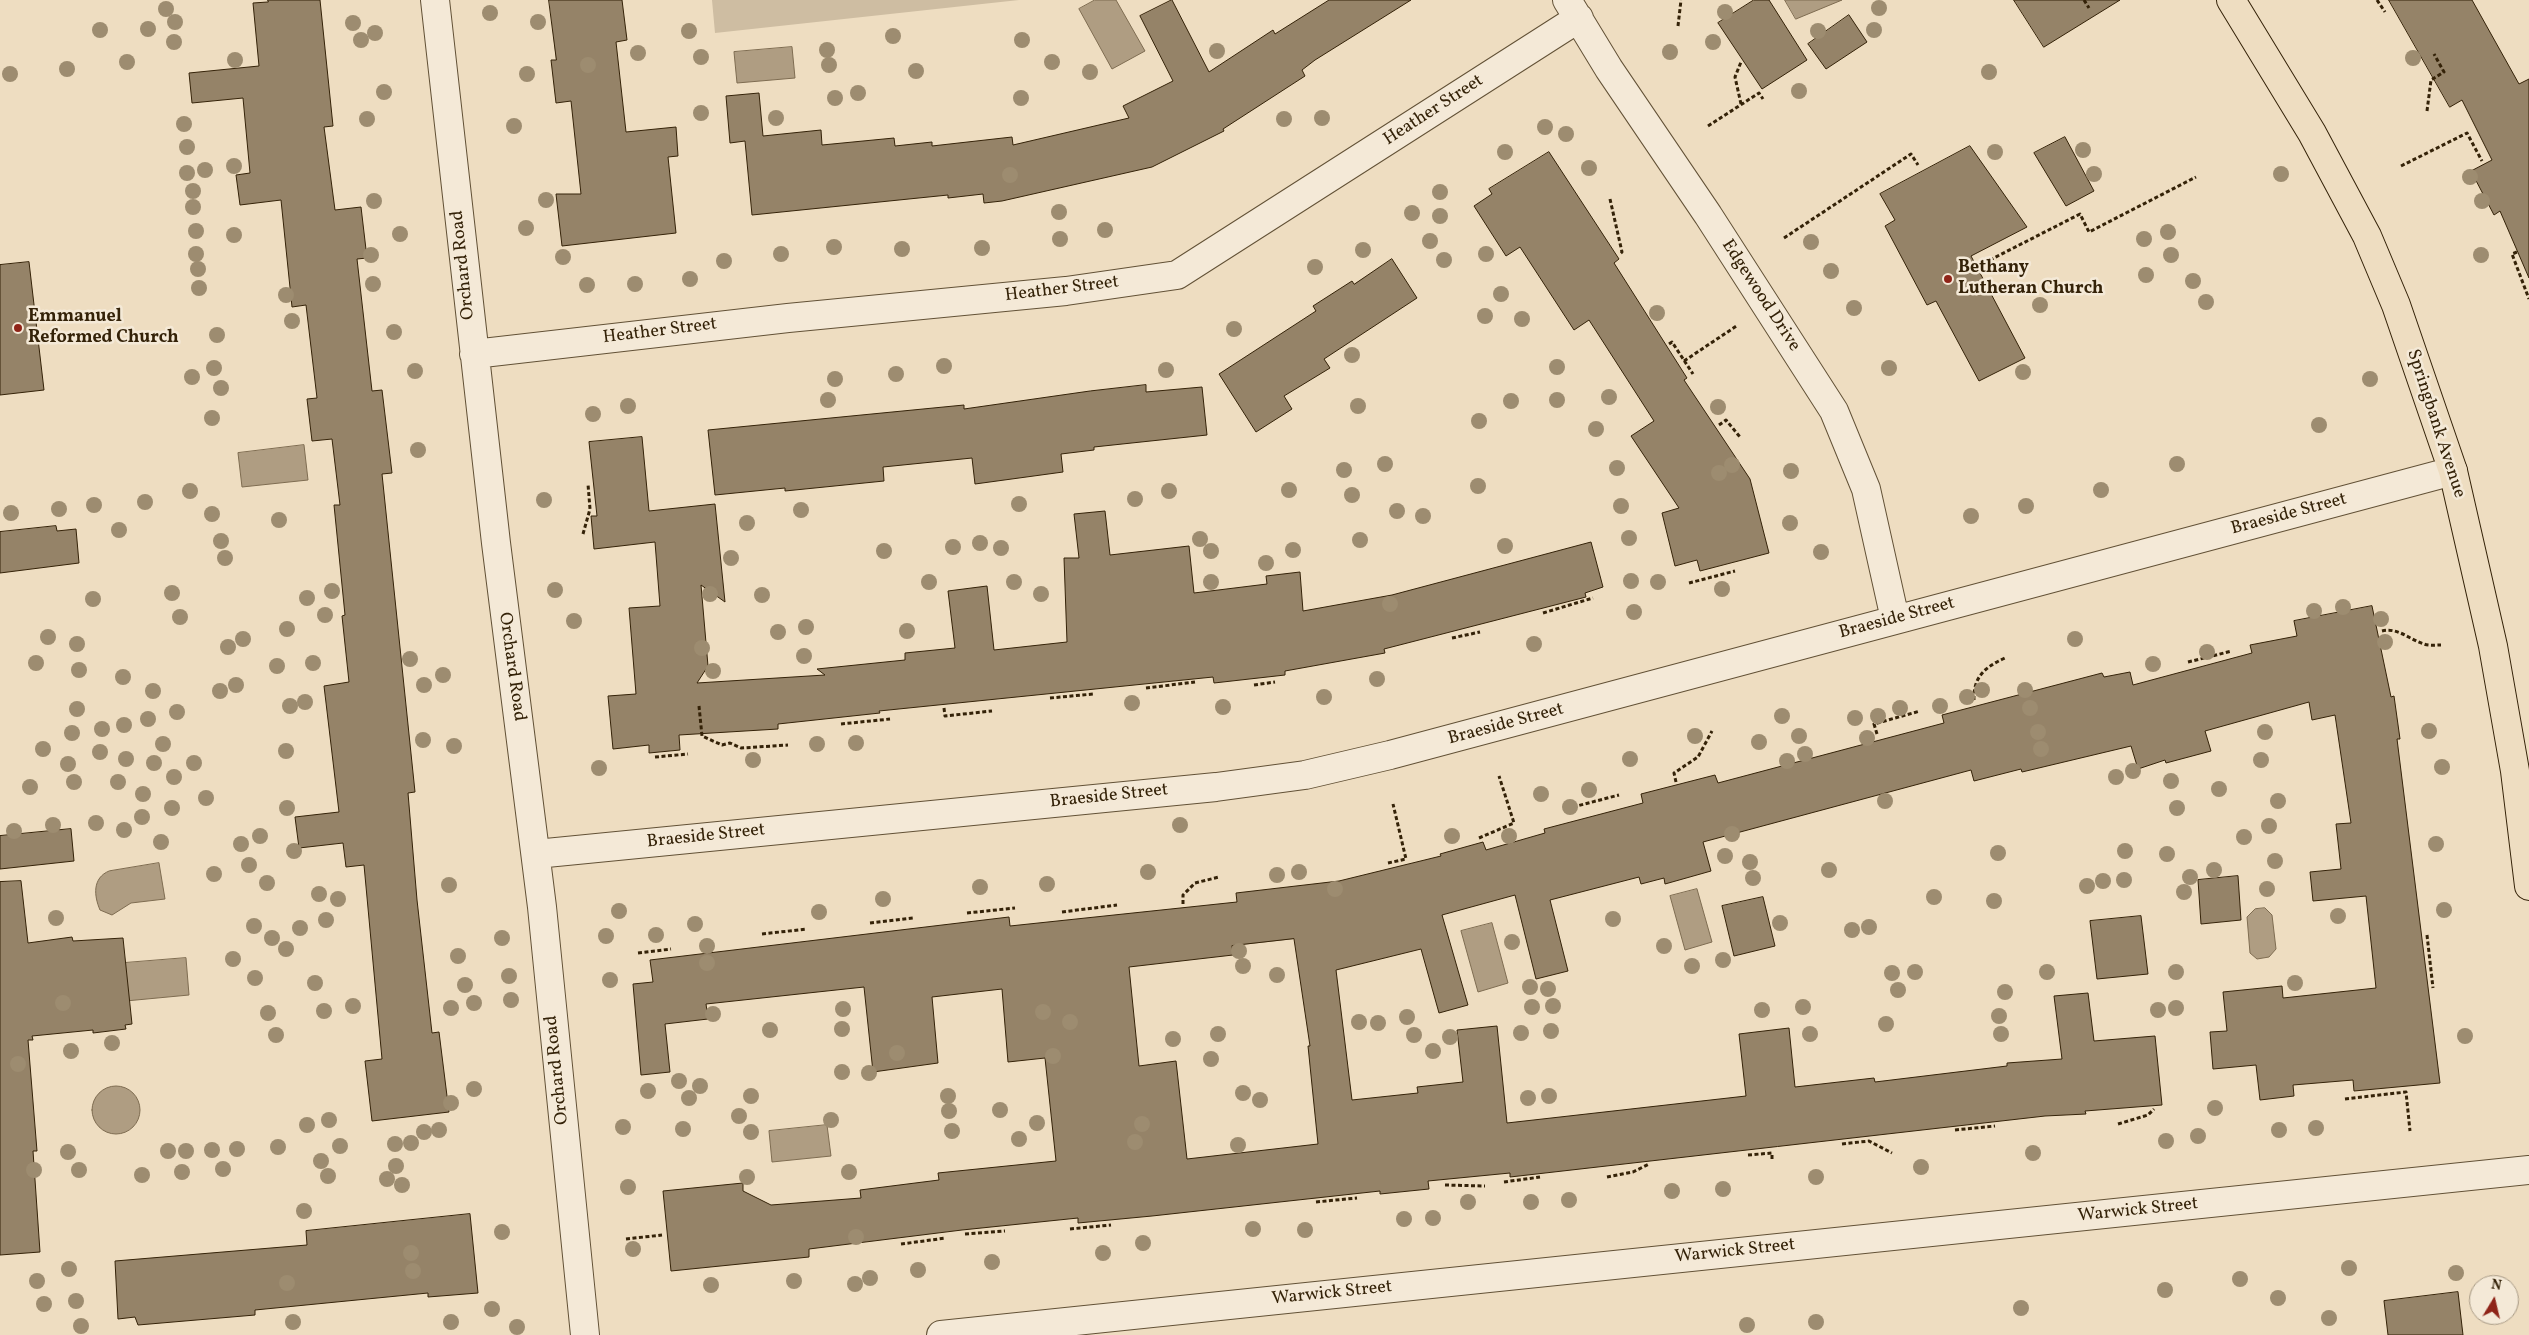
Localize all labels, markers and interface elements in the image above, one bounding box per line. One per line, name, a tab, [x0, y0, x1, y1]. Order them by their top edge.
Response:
street label: Heather Street	[1380, 71, 1488, 151]
street label: Orchard Road	[448, 209, 480, 321]
street label: Edgewood Drive	[1716, 236, 1804, 356]
place label: Bethany Lutheran Church	[1958, 258, 2104, 300]
street label: Heather Street	[1004, 272, 1120, 308]
marker: Bethany Lutheran Church	[1942, 273, 1954, 285]
place label: Emmanuel Reformed Church	[28, 307, 179, 350]
street label: Heather Street	[602, 314, 718, 350]
marker: Emmanuel Reformed Church	[12, 322, 24, 334]
street label: Springbank Avenue	[2401, 347, 2469, 501]
street label: Braeside Street	[2229, 489, 2349, 541]
street label: Braeside Street	[1837, 593, 1957, 645]
street label: Orchard Road	[493, 611, 529, 723]
street label: Braeside Street	[1446, 699, 1566, 751]
street label: Braeside Street	[1049, 780, 1169, 814]
street label: Braeside Street	[646, 820, 766, 854]
street label: Orchard Road	[542, 1014, 574, 1126]
street label: Warwick Street	[2077, 1194, 2199, 1228]
street label: Warwick Street	[1674, 1235, 1796, 1269]
north arrow	[2469, 1275, 2519, 1325]
text: N	[2490, 1275, 2503, 1296]
street label: Warwick Street	[1271, 1277, 1393, 1311]

